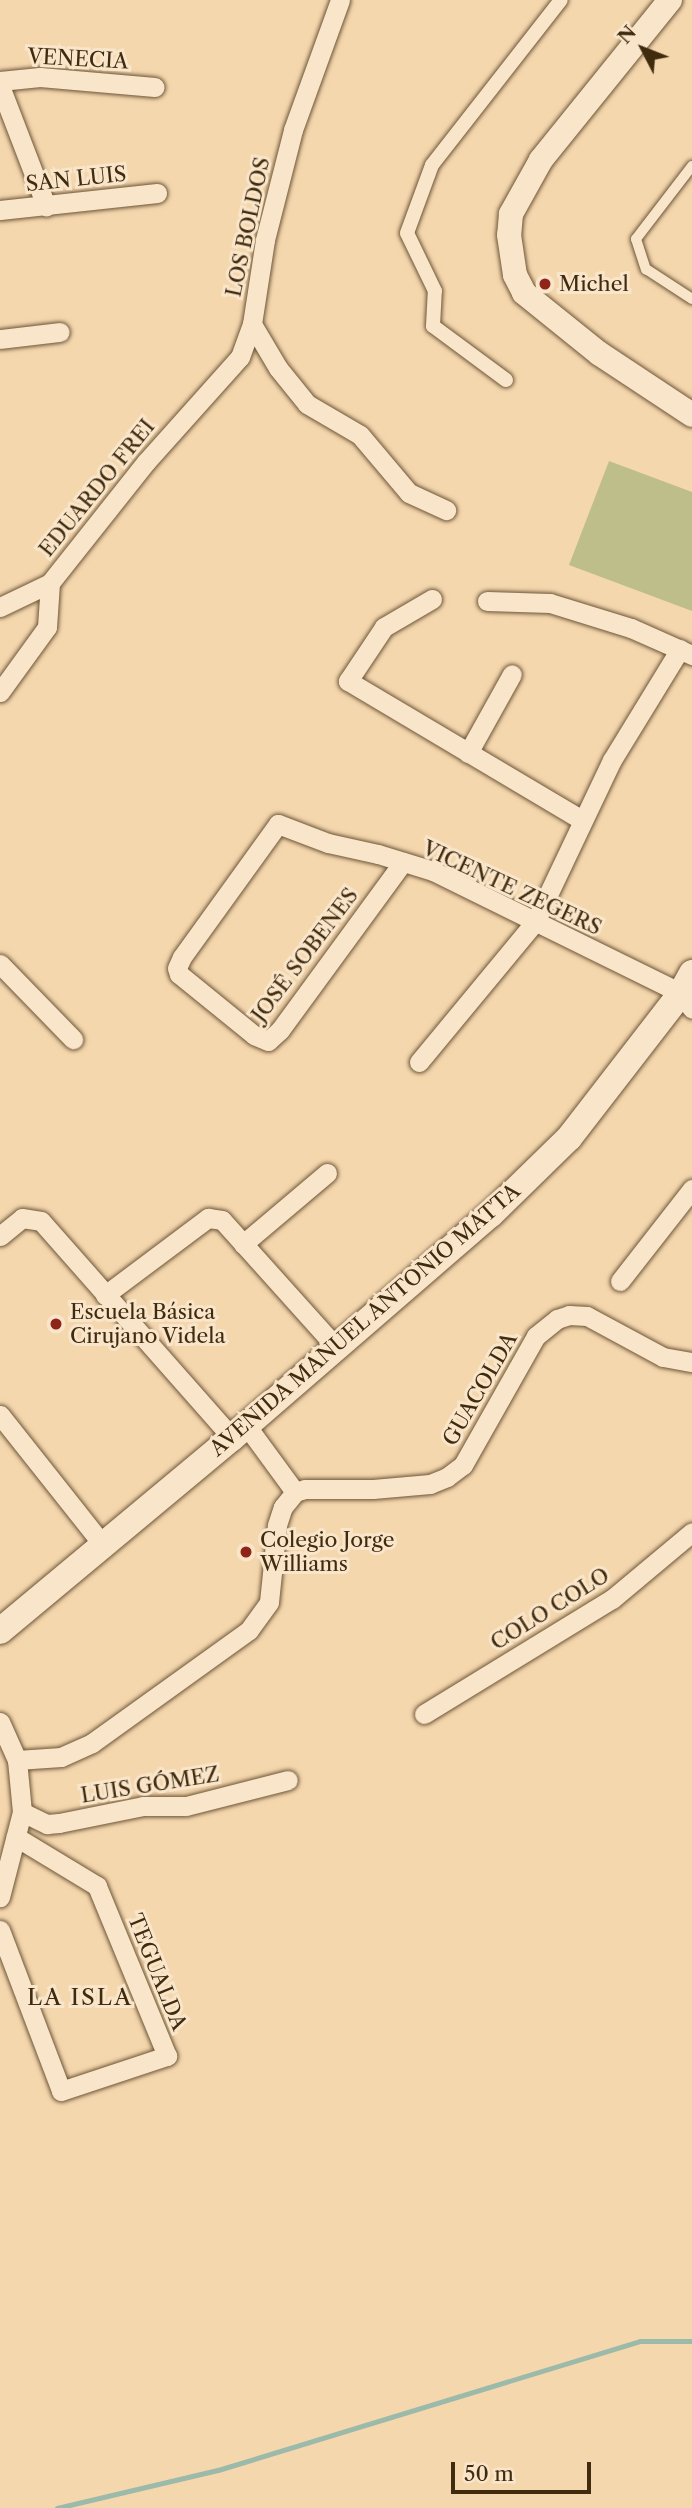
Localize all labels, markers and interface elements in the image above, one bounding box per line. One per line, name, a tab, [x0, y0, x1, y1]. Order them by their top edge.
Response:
north arrow	[608, 14, 678, 84]
text: N	[613, 21, 641, 48]
street label: VENECIA	[27, 44, 129, 74]
street label: LOS BOLDOS	[221, 155, 275, 299]
street label: SAN LUIS	[24, 161, 128, 197]
place label: Michel	[559, 271, 629, 297]
marker: Michel	[537, 276, 553, 292]
street label: EDUARDO FREI	[34, 414, 160, 562]
street label: VICENTE ZEGERS	[418, 835, 606, 941]
street label: JOSÉ SOBENES	[247, 883, 363, 1027]
street label: AVENIDA MANUEL ANTONIO MATTA	[204, 1178, 526, 1462]
place label: Escuela Básica Cirujano Videla	[70, 1299, 226, 1349]
marker: Escuela Básica Cirujano Videla	[48, 1316, 64, 1332]
street label: GUACOLDA	[437, 1328, 523, 1450]
place label: Colegio Jorge Williams	[260, 1527, 395, 1577]
marker: Colegio Jorge Williams	[238, 1544, 254, 1560]
street label: COLO COLO	[486, 1563, 614, 1655]
street label: LUIS GÓMEZ	[79, 1762, 221, 1808]
street label: TEGUALDA	[122, 1910, 192, 2034]
district label: LA ISLA	[27, 1983, 133, 2011]
scale bar	[454, 2448, 594, 2492]
text: 50 m	[464, 2461, 514, 2486]

